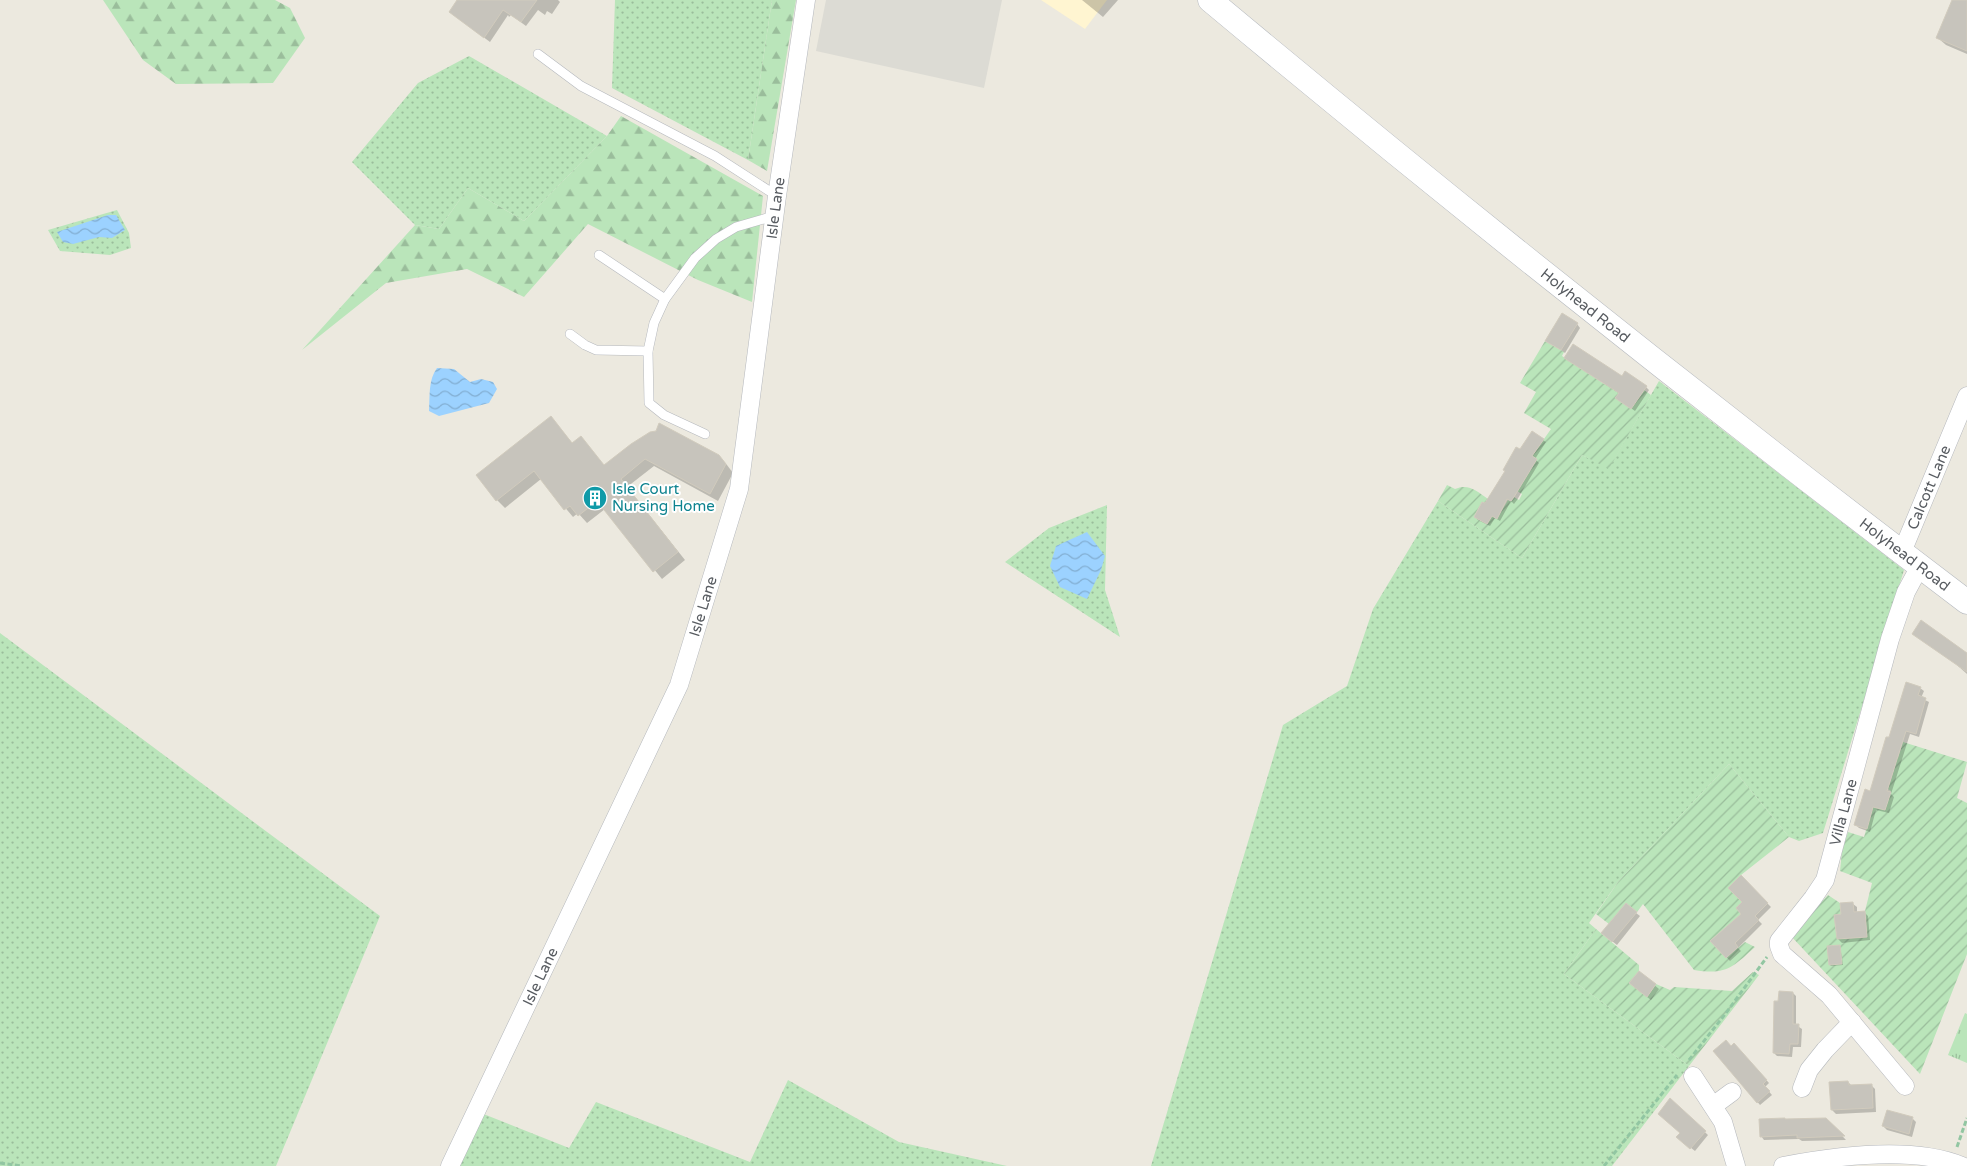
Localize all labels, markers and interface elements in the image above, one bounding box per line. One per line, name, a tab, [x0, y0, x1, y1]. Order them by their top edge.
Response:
street label: Isle Lane	[763, 176, 789, 240]
street label: Holyhead Road	[1537, 265, 1634, 347]
street label: Calcott Lane	[1903, 443, 1954, 532]
place label: Isle Court Nursing Home	[612, 480, 715, 515]
building icon: Isle Court Nursing Home	[582, 485, 608, 511]
street label: Holyhead Road	[1856, 514, 1954, 595]
street label: Isle Lane	[685, 574, 721, 639]
street label: Villa Lane	[1826, 777, 1861, 848]
street label: Isle Lane	[519, 944, 562, 1008]

